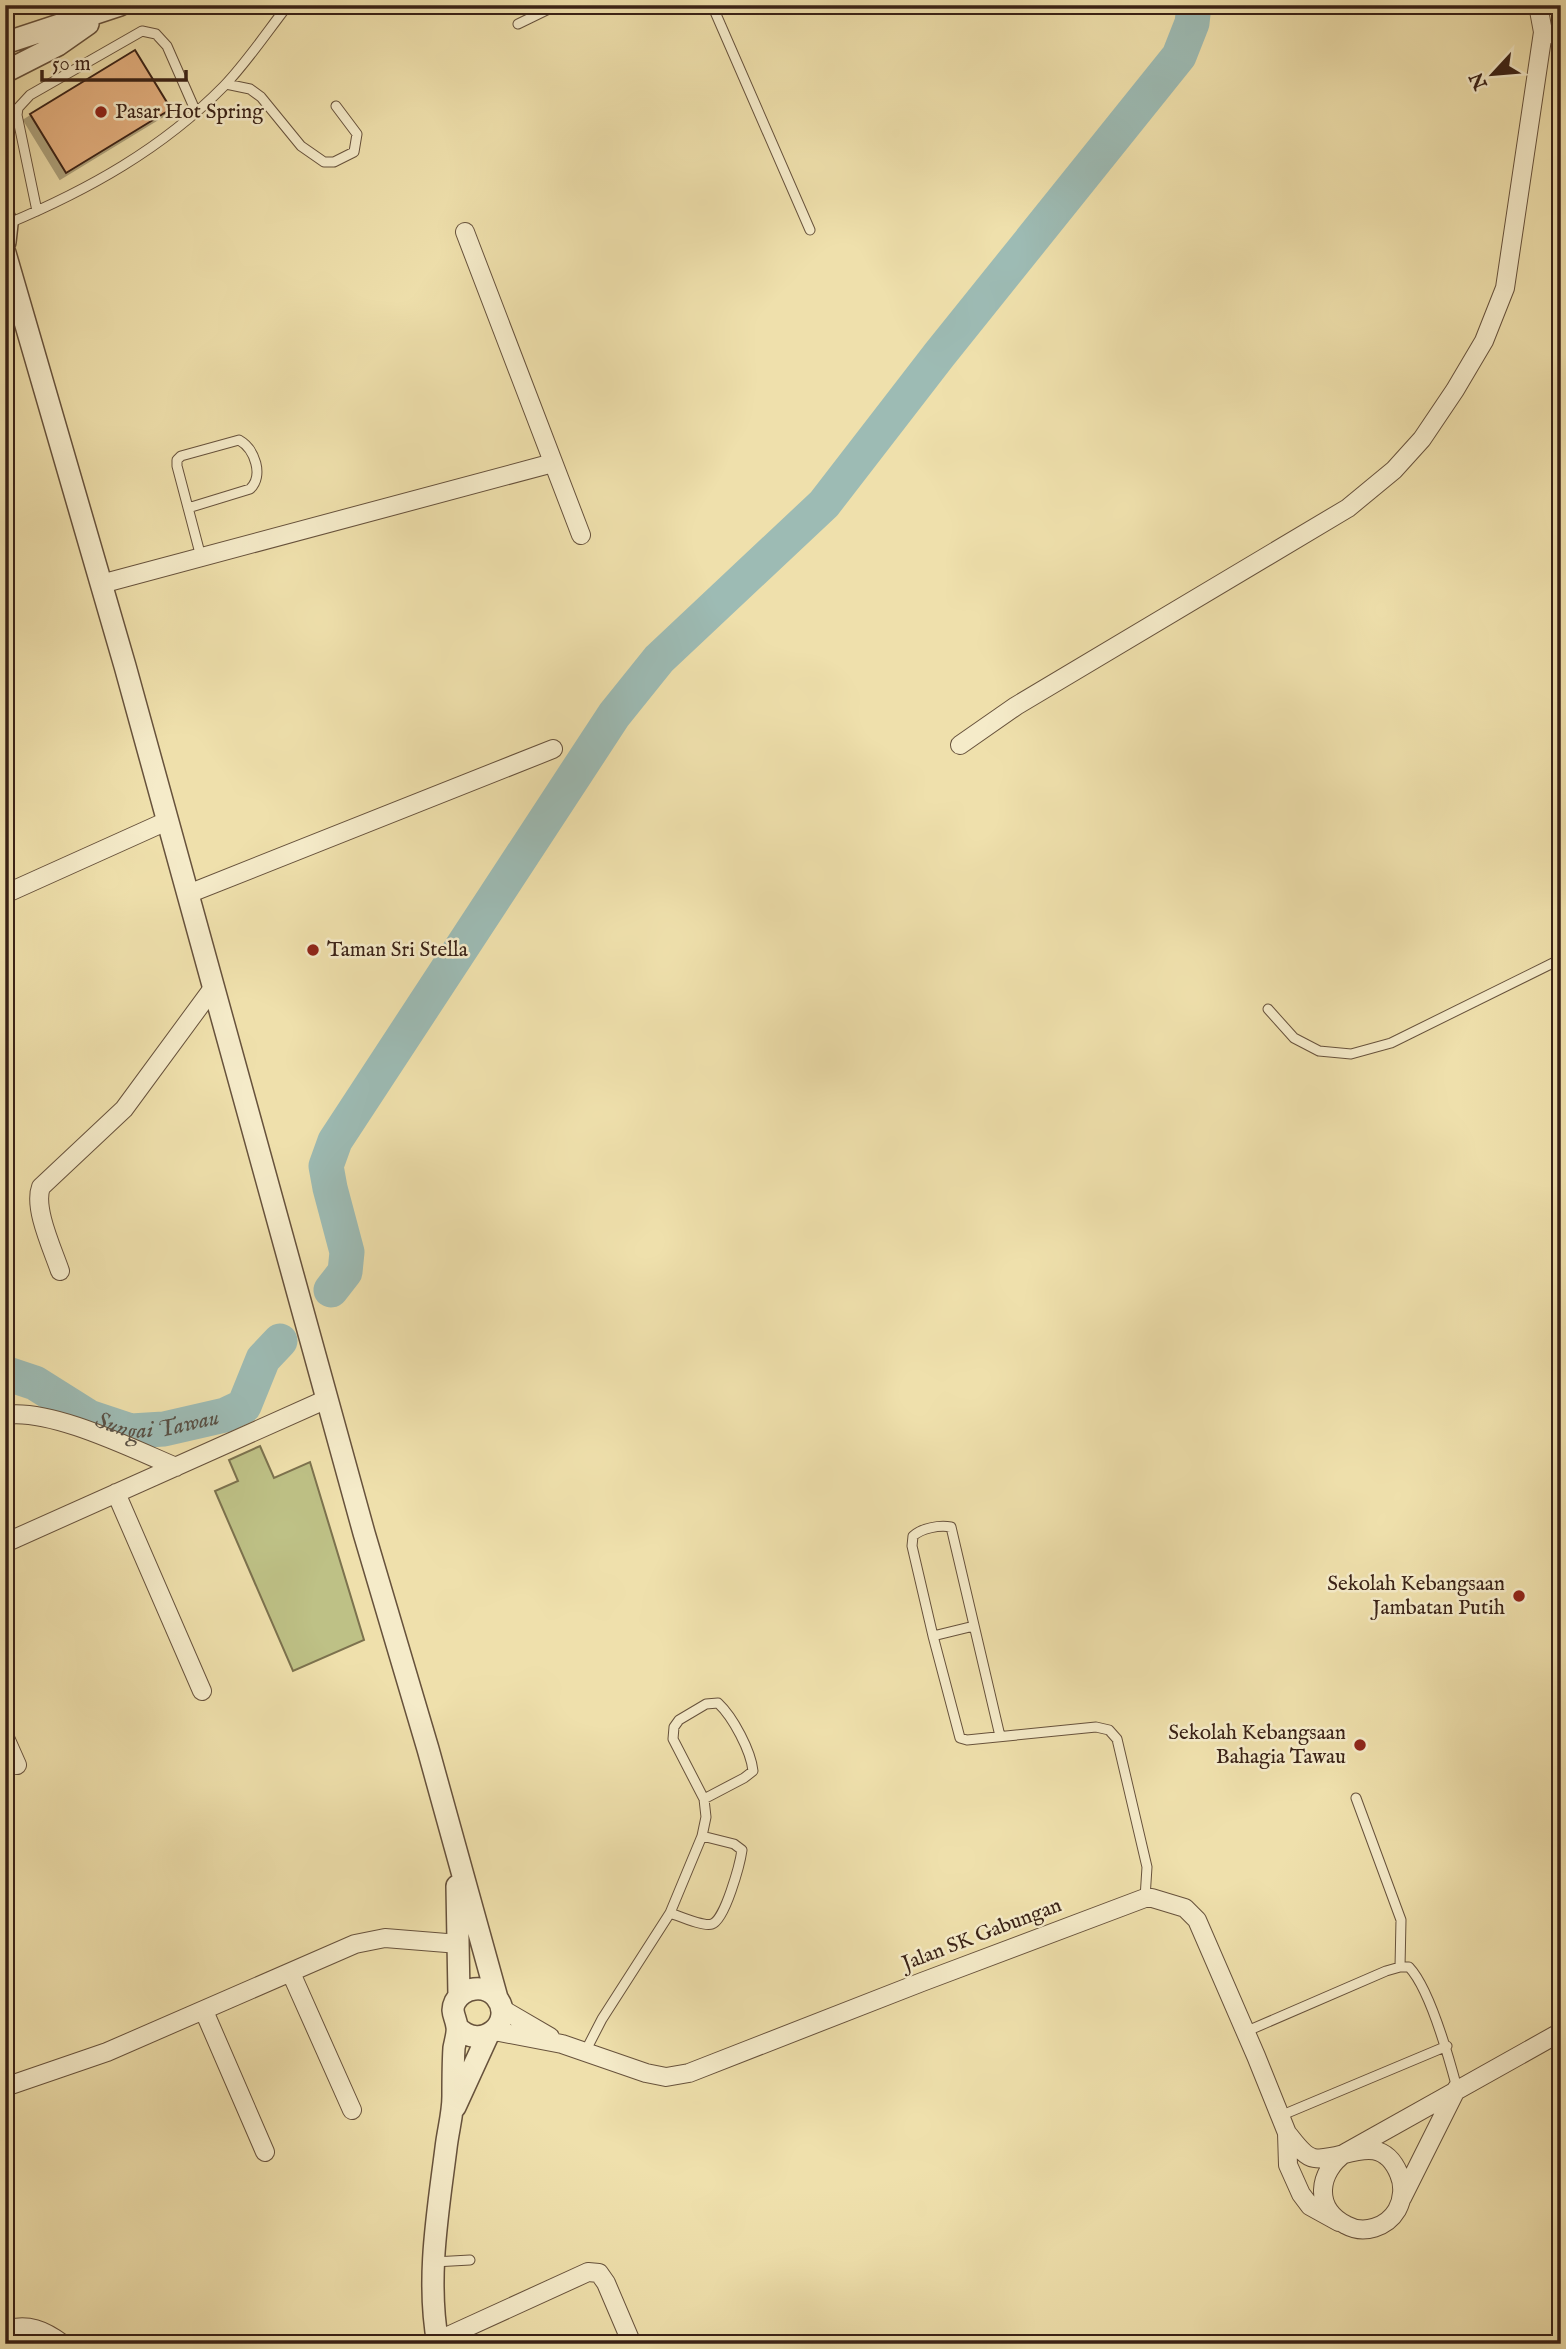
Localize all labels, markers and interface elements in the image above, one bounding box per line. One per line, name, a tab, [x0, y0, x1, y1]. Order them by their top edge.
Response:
scale bar	[42, 38, 186, 82]
north arrow	[1458, 38, 1528, 108]
text: 50 m	[52, 51, 91, 78]
text: N	[1465, 67, 1494, 94]
place label: Pasar Hot Spring	[115, 99, 264, 126]
marker: Pasar Hot Spring	[93, 104, 109, 120]
place label: Taman Sri Stella	[327, 937, 469, 964]
marker: Taman Sri Stella	[305, 942, 321, 958]
water label: Sungai Tawau	[92, 1402, 222, 1447]
place label: Sekolah Kebangsaan Jambatan Putih	[1327, 1571, 1505, 1622]
marker: Sekolah Kebangsaan Jambatan Putih	[1511, 1588, 1527, 1604]
place label: Sekolah Kebangsaan Bahagia Tawau	[1168, 1720, 1346, 1771]
marker: Sekolah Kebangsaan Bahagia Tawau	[1352, 1737, 1368, 1753]
street label: Jalan SK Gabungan	[896, 1892, 1066, 1979]

